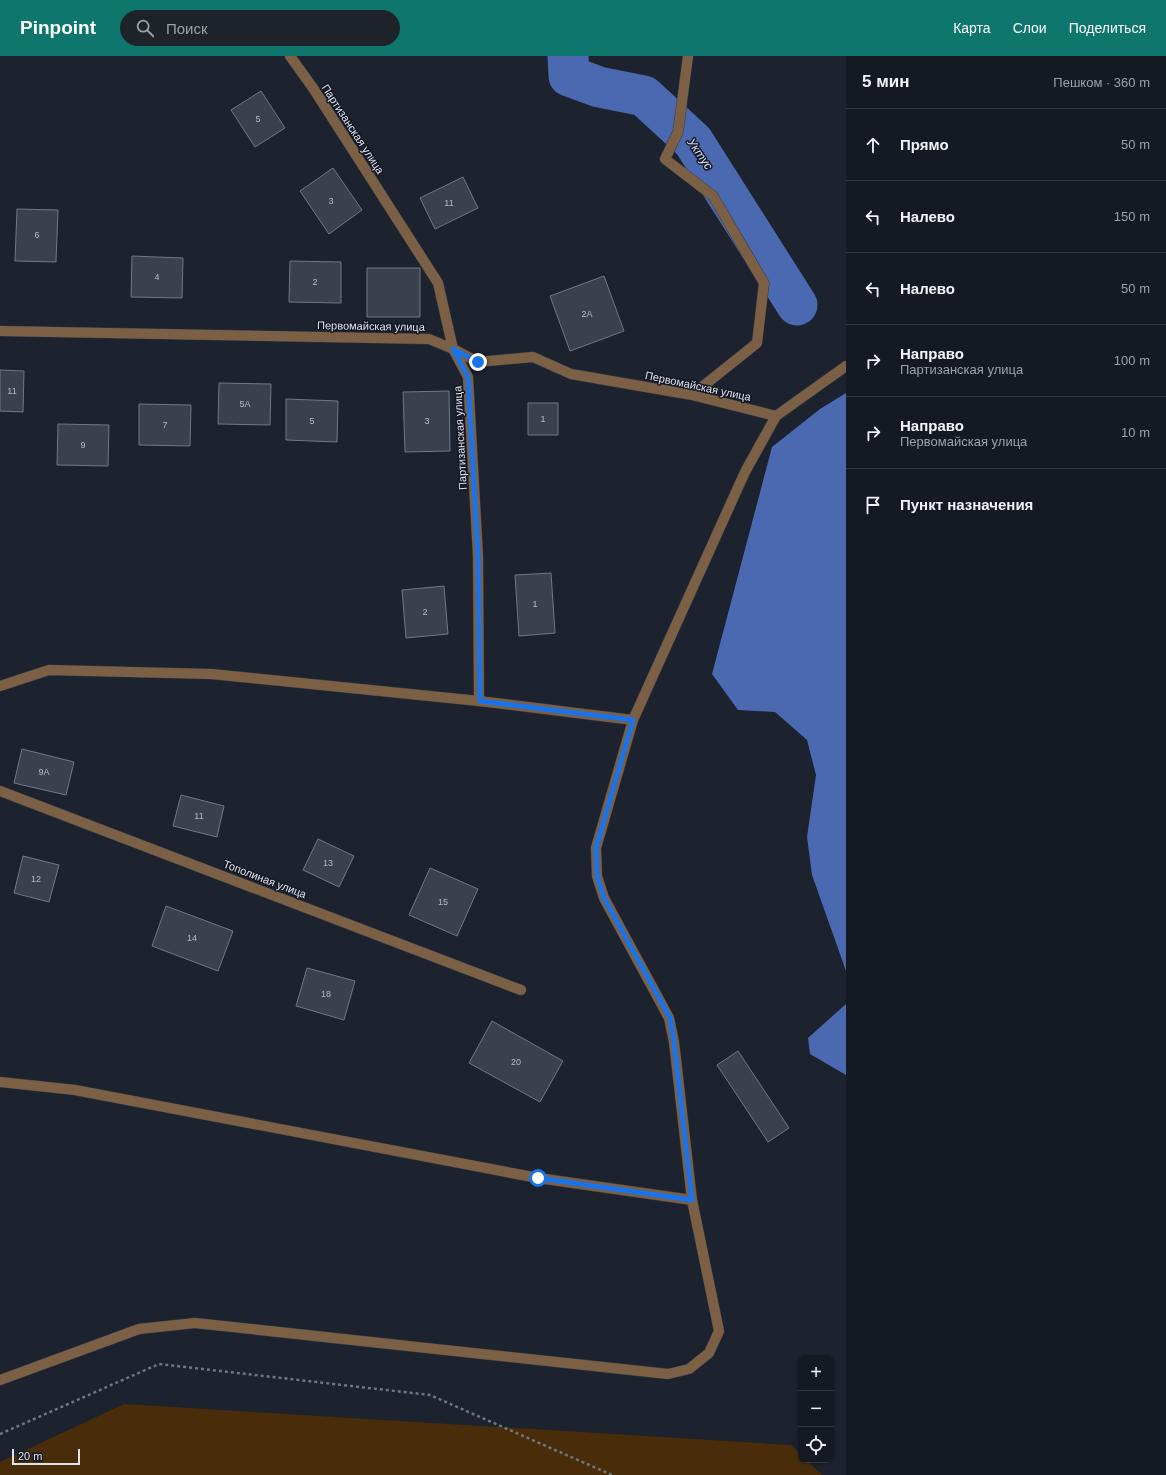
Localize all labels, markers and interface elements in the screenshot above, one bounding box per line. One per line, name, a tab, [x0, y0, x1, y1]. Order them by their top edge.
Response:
search box	[120, 10, 400, 46]
text: Pinpoint	[20, 17, 96, 38]
icon: search	[134, 17, 156, 39]
text: Поиск	[166, 20, 208, 37]
text: Карта	[953, 20, 991, 36]
text: Слои	[1013, 20, 1047, 36]
text: Поделиться	[1069, 20, 1146, 36]
text: 5 мин	[862, 72, 909, 91]
text: Пешком · 360 m	[1053, 75, 1150, 90]
street label: Партизанская улица	[320, 82, 387, 177]
house number: 5	[255, 114, 261, 124]
icon: ahead	[862, 134, 884, 156]
water label: Уктус	[684, 135, 716, 172]
text: Прямо	[900, 136, 949, 153]
text: 50 m	[1121, 137, 1150, 152]
house number: 3	[328, 196, 334, 206]
house number: 11	[444, 198, 454, 208]
icon: left	[862, 206, 884, 228]
text: Налево	[900, 208, 955, 225]
text: 150 m	[1114, 209, 1150, 224]
house number: 6	[34, 230, 40, 240]
house number: 4	[154, 272, 160, 282]
house number: 2	[312, 277, 318, 287]
icon: left	[862, 278, 884, 300]
text: Налево	[900, 280, 955, 297]
text: 50 m	[1121, 281, 1150, 296]
house number: 2А	[581, 309, 593, 319]
street label: Первомайская улица	[317, 319, 426, 333]
text: Направо	[900, 345, 964, 362]
icon: right	[862, 350, 884, 372]
route end	[469, 353, 487, 371]
text: 100 m	[1114, 353, 1150, 368]
text: Партизанская улица	[900, 362, 1023, 377]
street label: Первомайская улица	[644, 369, 753, 403]
street label: Партизанская улица	[451, 385, 469, 490]
house number: 11	[7, 386, 17, 396]
house number: 5А	[239, 399, 251, 409]
house number: 1	[540, 414, 546, 424]
house number: 5	[309, 416, 315, 426]
house number: 3	[424, 416, 430, 426]
text: Направо	[900, 417, 964, 434]
house number: 7	[162, 420, 168, 430]
icon: right	[862, 422, 884, 444]
text: 10 m	[1121, 425, 1150, 440]
text: Первомайская улица	[900, 434, 1027, 449]
house number: 9	[80, 440, 86, 450]
icon: arrive	[862, 494, 884, 516]
text: Пункт назначения	[900, 496, 1033, 513]
house number: 1	[532, 599, 538, 609]
house number: 2	[422, 607, 428, 617]
house number: 9А	[38, 767, 50, 777]
house number: 11	[194, 811, 204, 821]
street label: Тополиная улица	[222, 858, 309, 901]
house number: 13	[323, 858, 333, 868]
house number: 12	[31, 874, 41, 884]
house number: 15	[438, 897, 448, 907]
house number: 14	[187, 933, 197, 943]
house number: 18	[321, 989, 331, 999]
house number: 20	[511, 1057, 521, 1067]
route start	[529, 1169, 547, 1187]
map controls	[798, 1355, 834, 1463]
button: +	[798, 1355, 834, 1391]
button: −	[798, 1391, 834, 1427]
button: locate	[798, 1427, 834, 1463]
scale bar	[12, 1447, 80, 1466]
text: 20 m	[18, 1450, 42, 1462]

